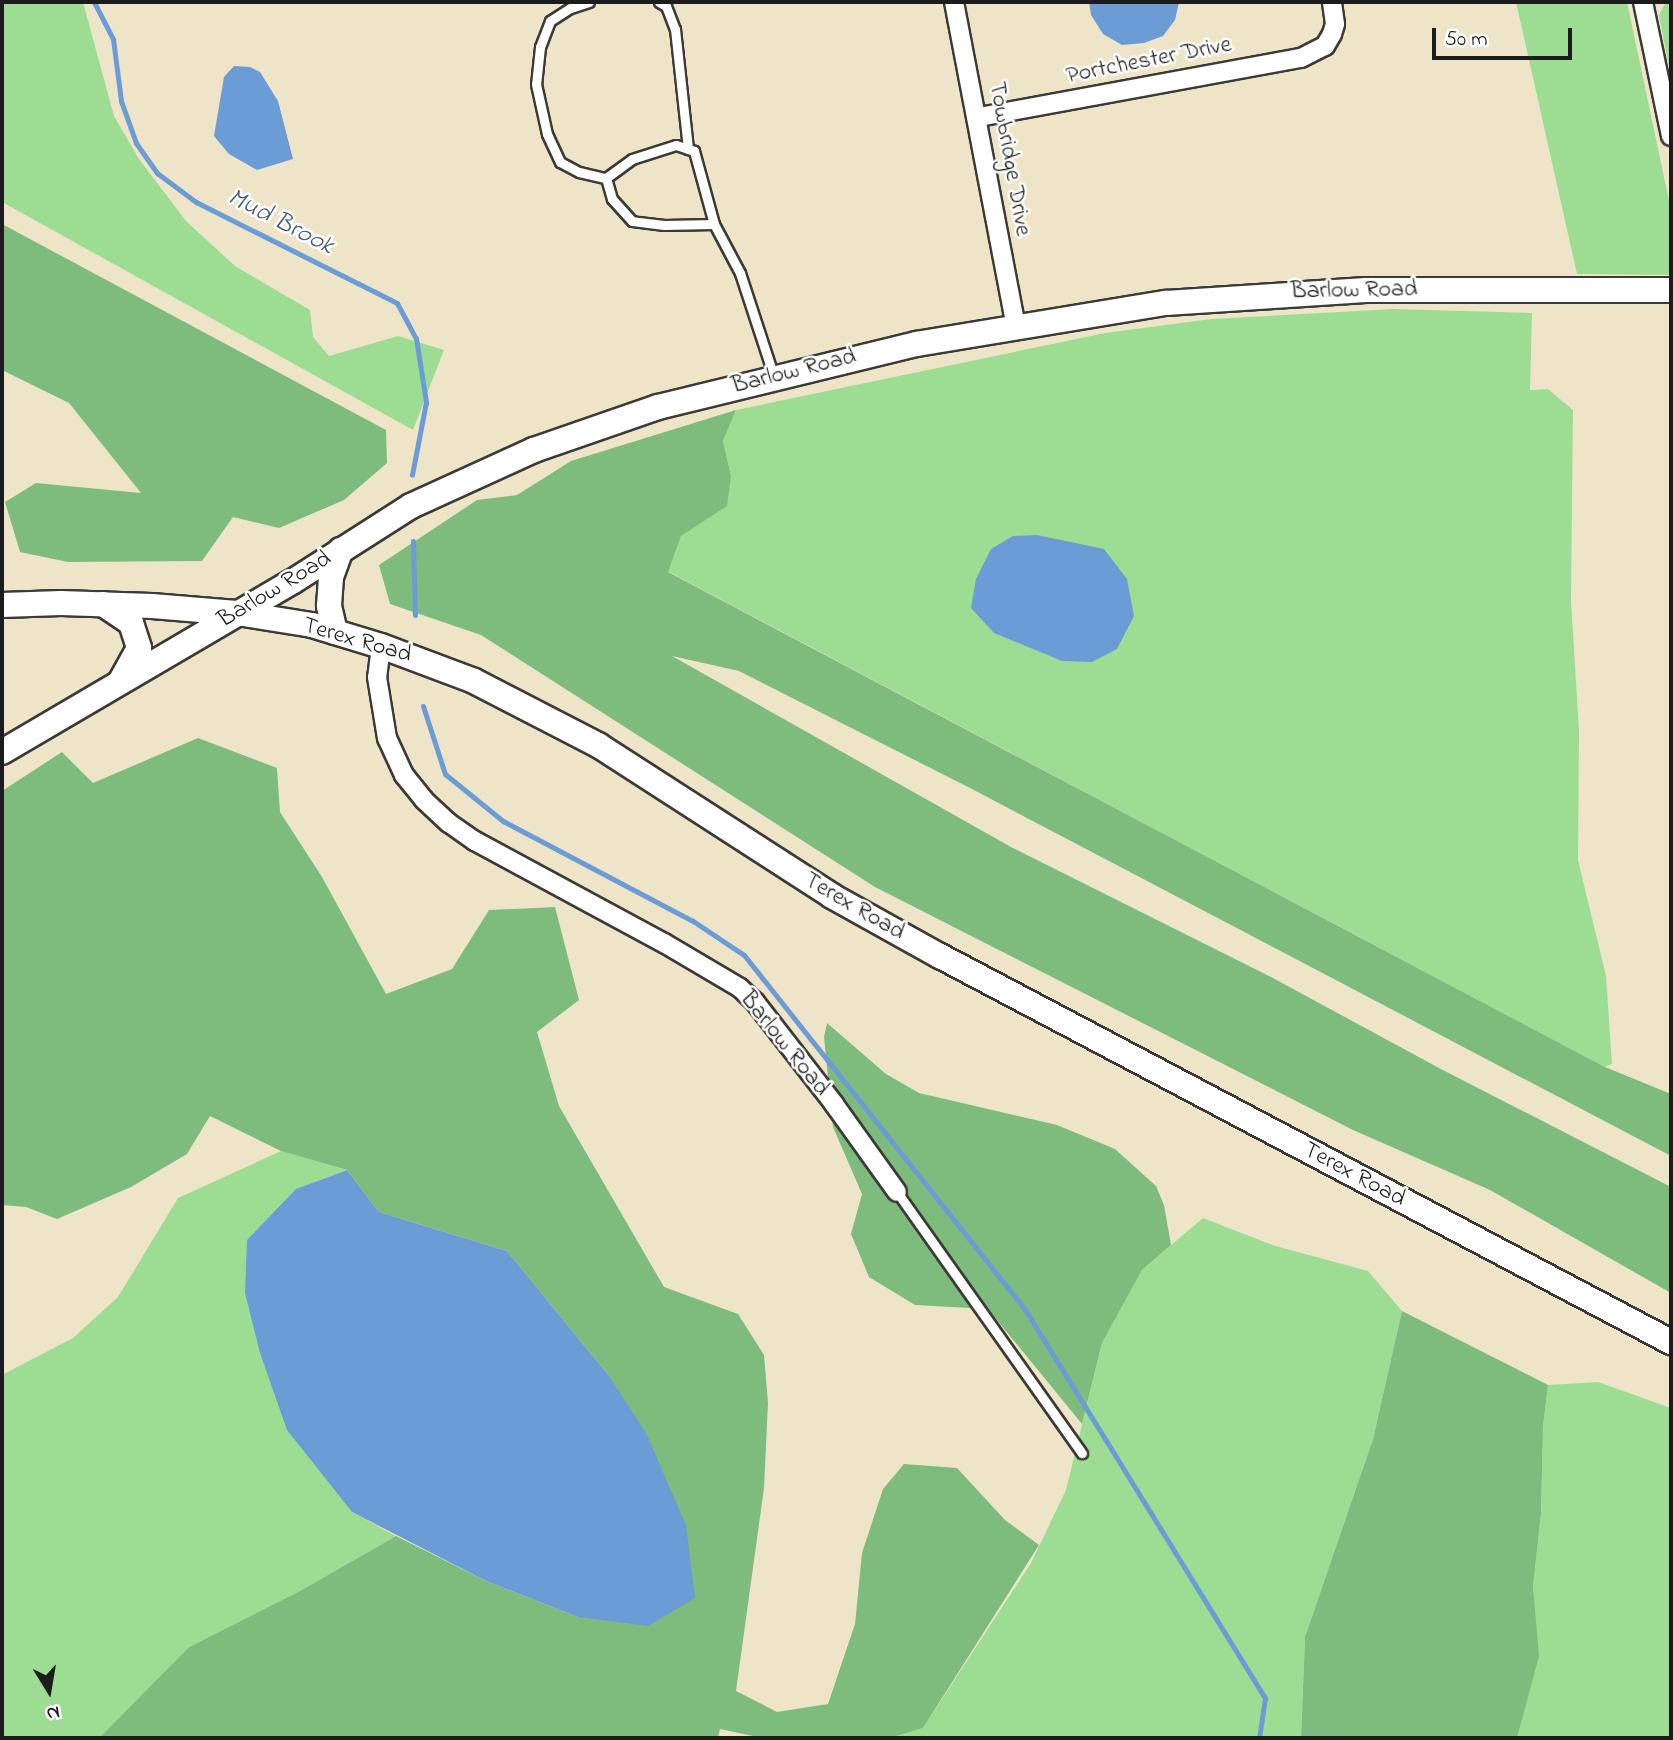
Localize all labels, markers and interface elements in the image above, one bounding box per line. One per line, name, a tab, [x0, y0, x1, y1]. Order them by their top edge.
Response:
scale bar	[1435, 14, 1575, 58]
text: 50 m	[1445, 25, 1488, 55]
street label: Portchester Drive	[1064, 31, 1234, 91]
street label: Towbridge Drive	[981, 80, 1037, 238]
water label: Mud Brook	[222, 183, 338, 263]
street label: Barlow Road	[1290, 275, 1418, 307]
street label: Barlow Road	[729, 343, 859, 401]
street label: Barlow Road	[213, 545, 337, 635]
street label: Terex Road	[299, 612, 415, 670]
street label: Terex Road	[798, 867, 910, 947]
street label: Barlow Road	[733, 986, 835, 1102]
street label: Terex Road	[1298, 1136, 1410, 1214]
north arrow	[14, 1656, 84, 1726]
text: N	[44, 1698, 62, 1727]

